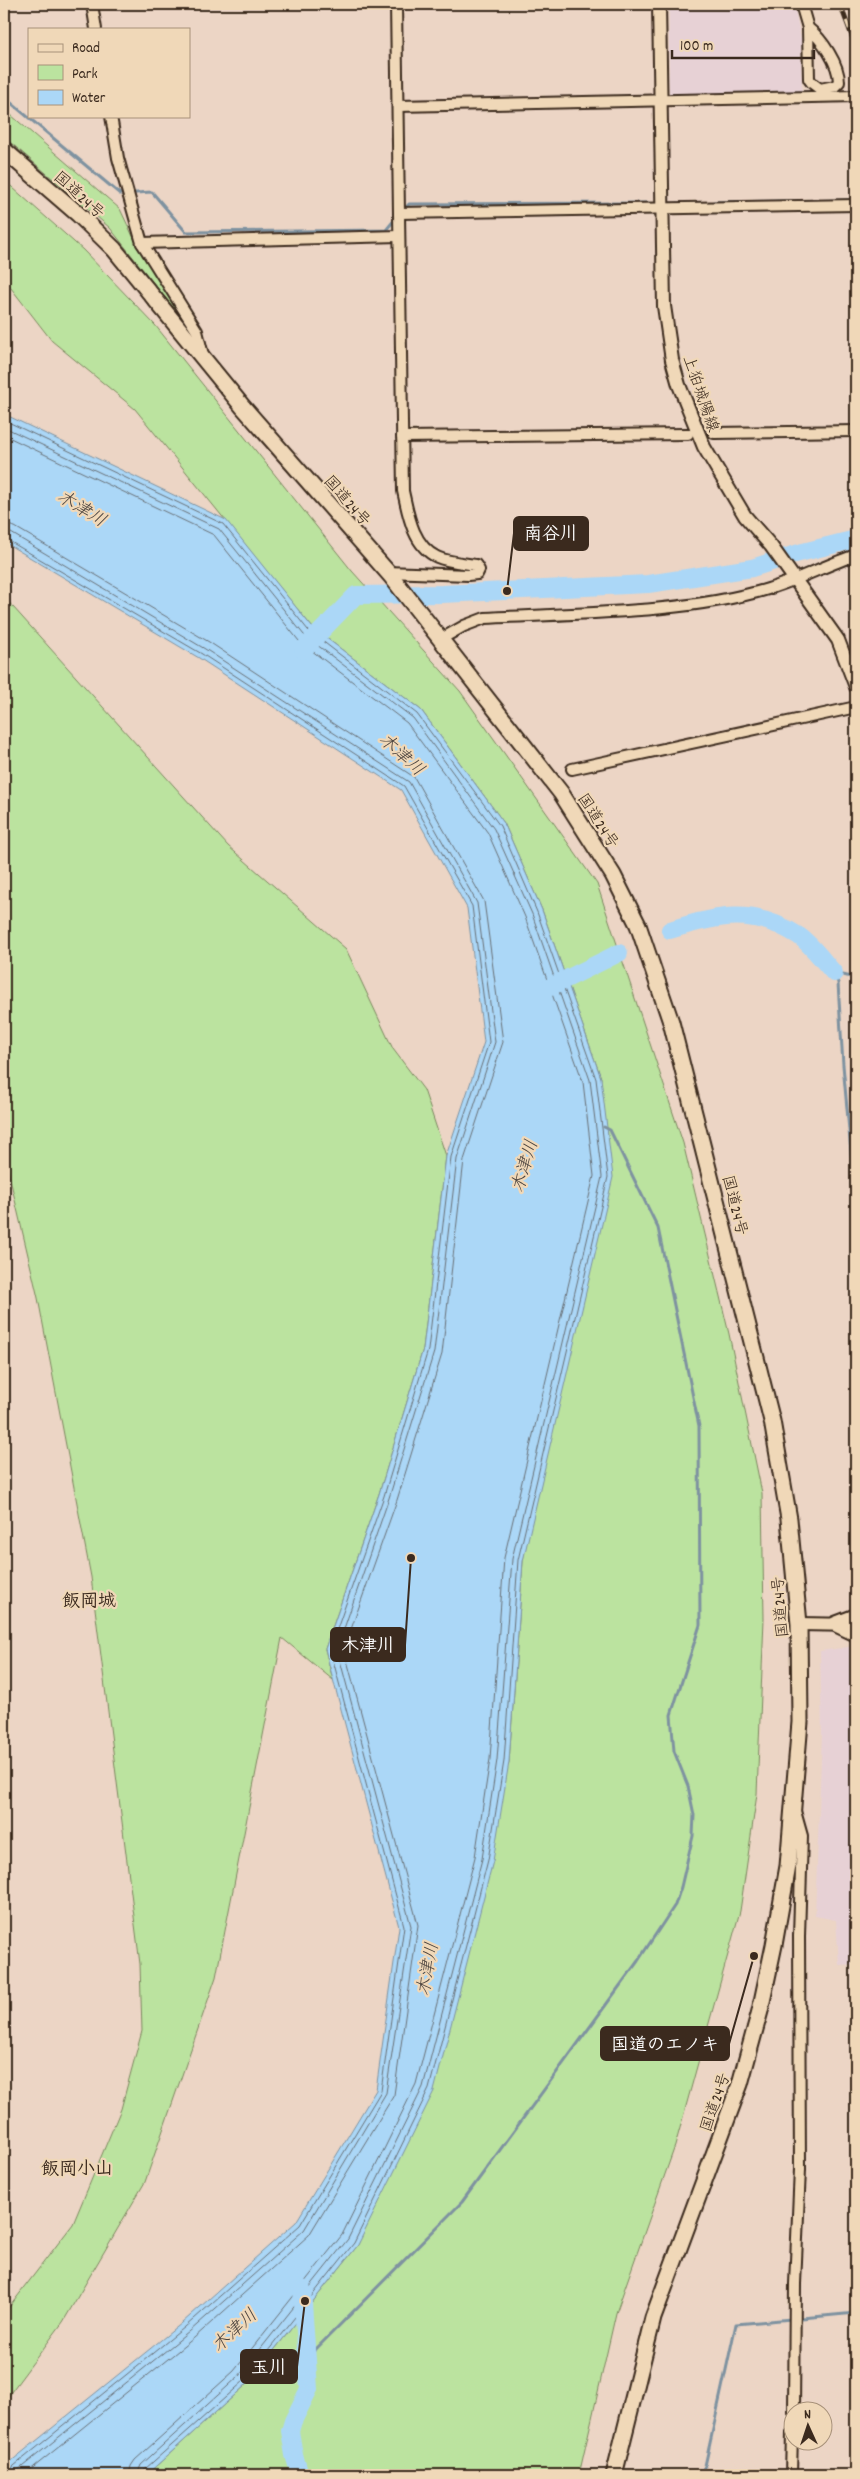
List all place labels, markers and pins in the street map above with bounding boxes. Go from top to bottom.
callout: 南谷川 [514,517,588,550]
callout: 木津川 [331,1628,405,1661]
callout: 国道のエノキ [601,2027,729,2060]
callout: 玉川 [241,2350,297,2383]

